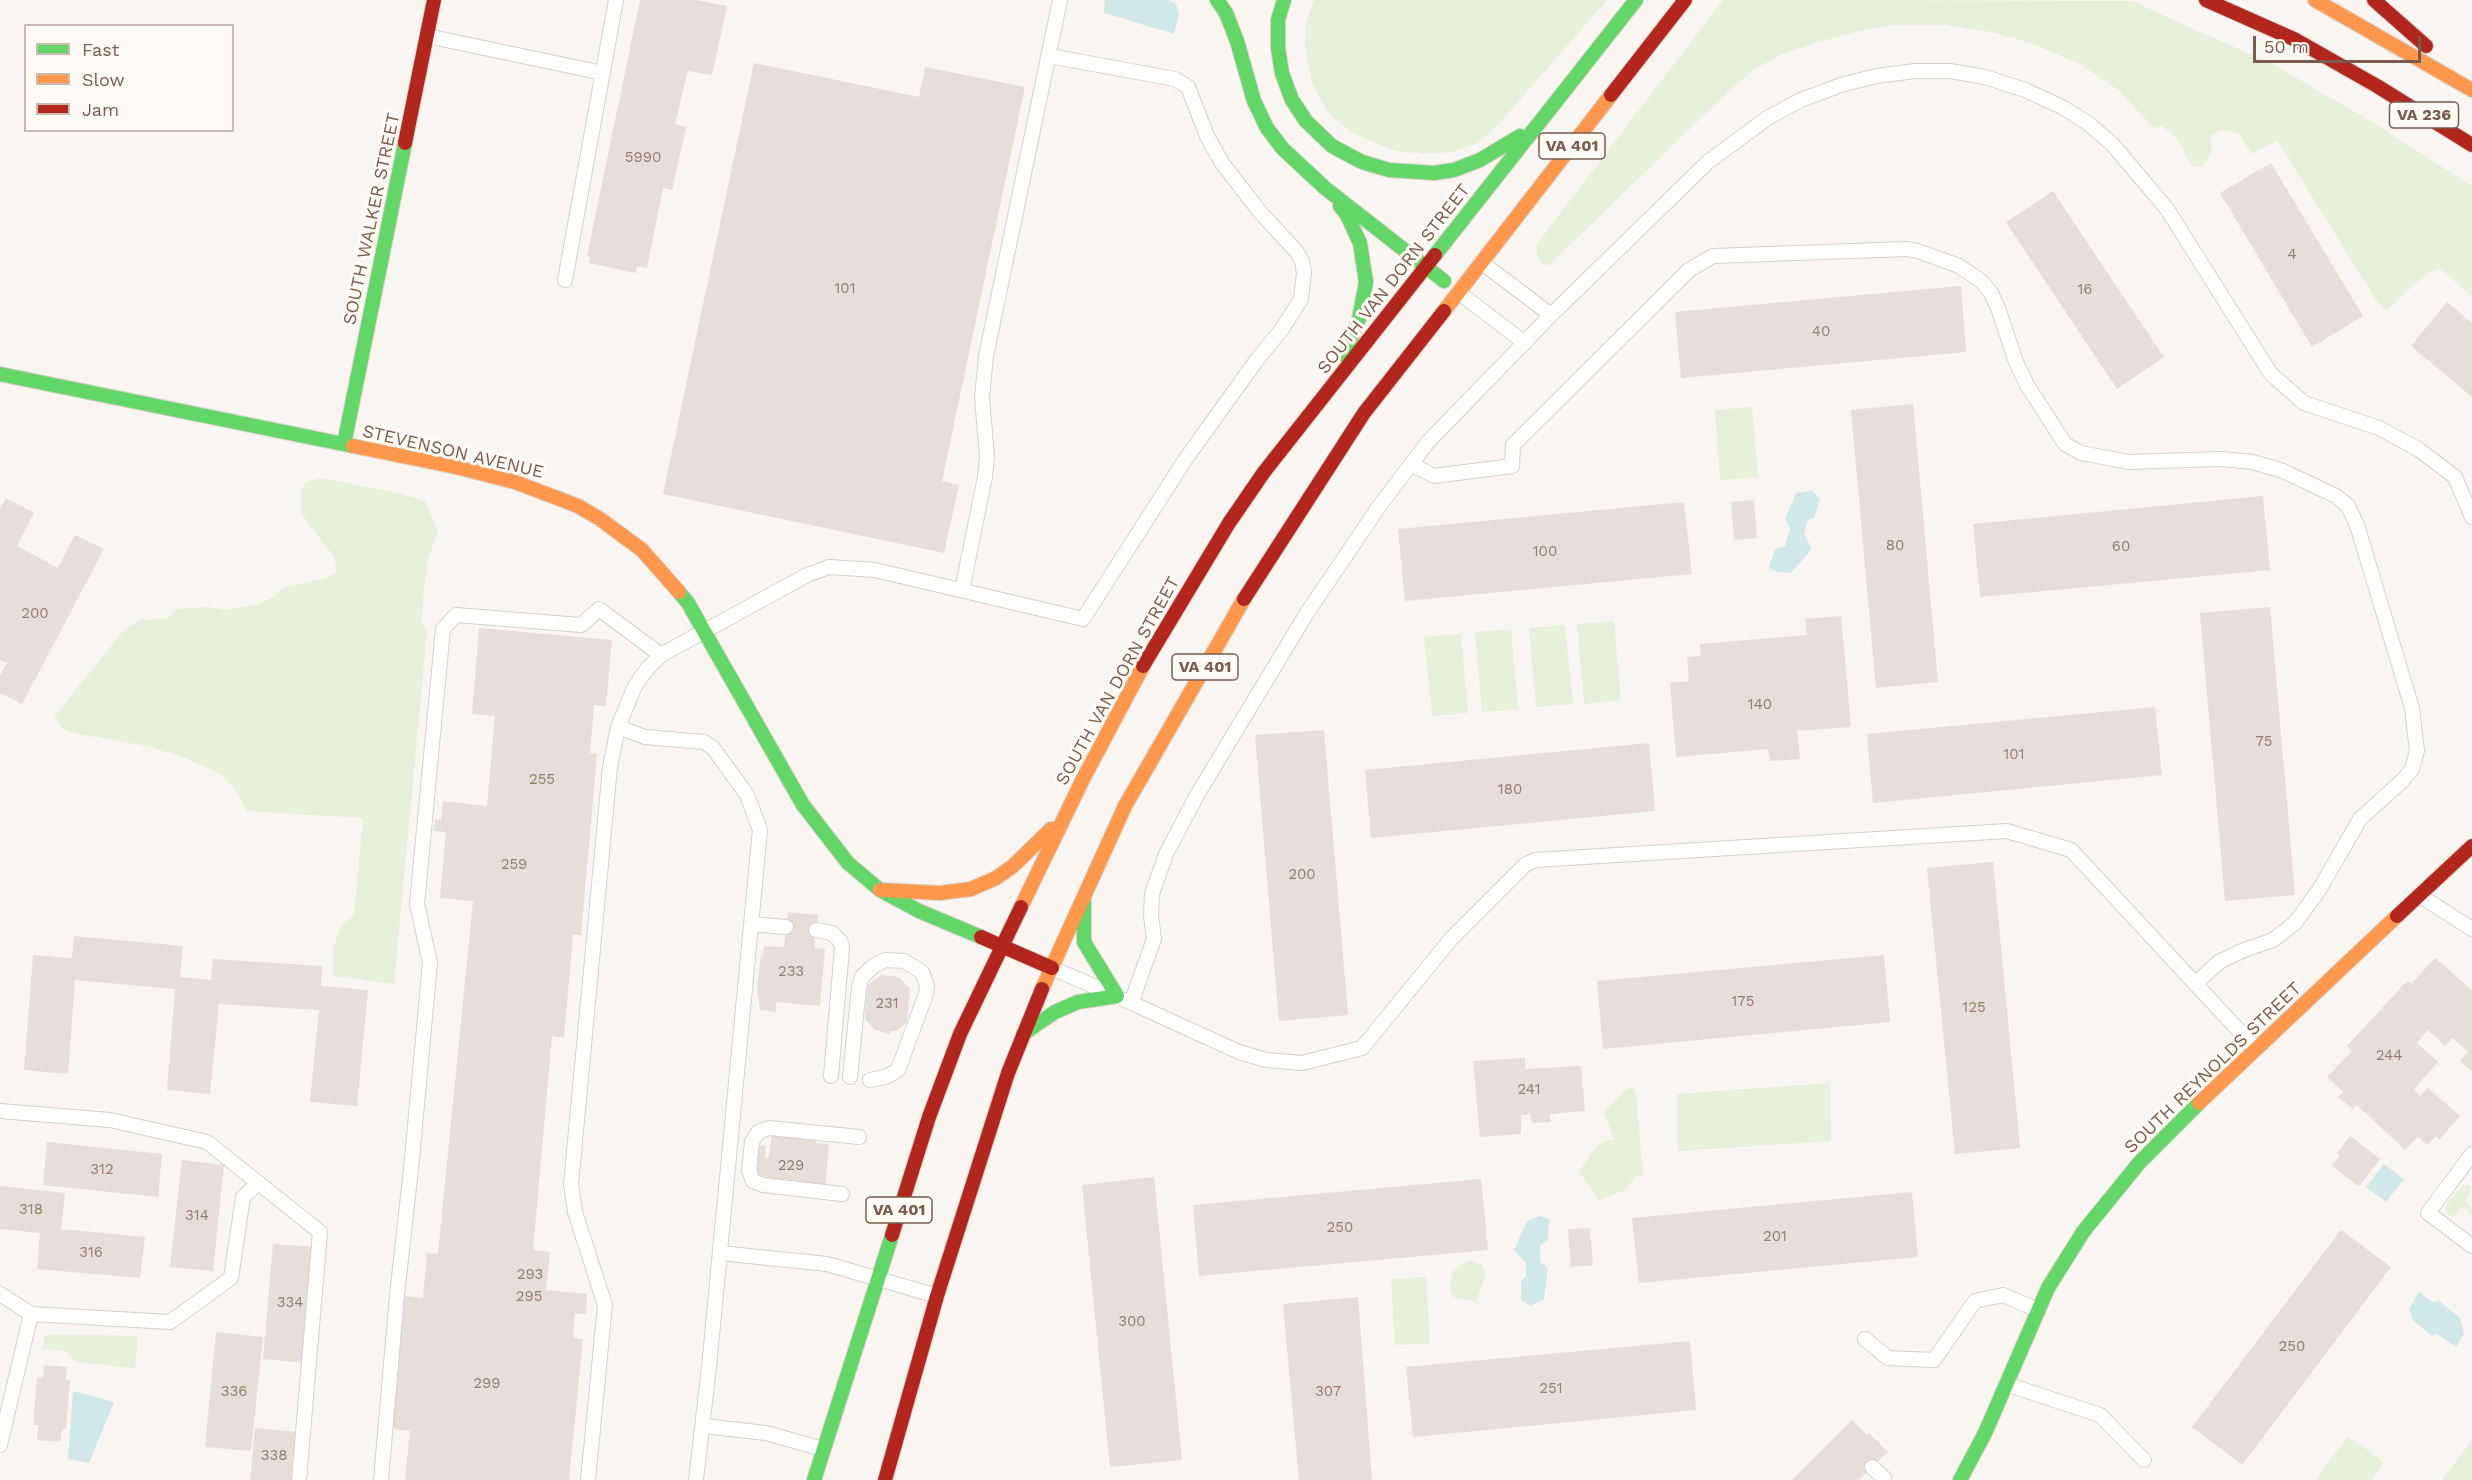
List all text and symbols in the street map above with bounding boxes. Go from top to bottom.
legend [24,24,234,132]
scale bar [2256,24,2424,62]
text: 50 m [2264,36,2309,57]
text: Fast [82,39,119,60]
text: Slow [82,69,125,90]
text: Jam [82,99,119,120]
road number: VA 236 [2390,102,2458,128]
street label: SOUTH WALKER STREET [339,111,405,327]
road number: VA 401 [1539,133,1605,159]
house number: 5990 [625,149,661,167]
street label: SOUTH VAN DORN STREET [1313,180,1475,378]
house number: 4 [2287,246,2297,264]
house number: 101 [834,280,856,298]
house number: 16 [2078,281,2092,299]
house number: 40 [1812,323,1830,341]
street label: STEVENSON AVENUE [360,421,546,483]
house number: 80 [1886,537,1904,555]
house number: 60 [2112,538,2130,556]
house number: 100 [1533,543,1557,561]
street label: SOUTH VAN DORN STREET [1052,573,1184,789]
house number: 200 [21,605,49,623]
road number: VA 401 [1172,654,1238,680]
house number: 140 [1748,696,1772,714]
house number: 75 [2255,733,2273,751]
house number: 101 [2003,746,2025,764]
house number: 255 [529,771,555,789]
house number: 180 [1498,781,1522,799]
house number: 259 [501,856,527,874]
house number: 200 [1288,866,1316,884]
house number: 233 [778,963,804,981]
street label: SOUTH REYNOLDS STREET [2120,978,2306,1158]
house number: 175 [1732,993,1754,1011]
house number: 231 [875,995,899,1013]
house number: 125 [1962,999,1986,1017]
house number: 244 [2376,1047,2402,1065]
house number: 241 [1517,1081,1541,1099]
house number: 229 [778,1157,804,1175]
house number: 312 [90,1161,114,1179]
road number: VA 401 [866,1197,932,1223]
house number: 318 [19,1201,43,1219]
house number: 314 [185,1207,209,1225]
house number: 250 [1327,1219,1353,1237]
house number: 201 [1763,1228,1787,1246]
house number: 316 [79,1244,103,1262]
house number: 293 [517,1266,543,1284]
house number: 295 [516,1288,542,1306]
house number: 334 [277,1294,303,1312]
house number: 300 [1118,1313,1146,1331]
house number: 250 [2279,1338,2305,1356]
house number: 299 [473,1375,501,1393]
house number: 251 [1539,1380,1563,1398]
house number: 336 [221,1383,247,1401]
house number: 307 [1315,1383,1341,1401]
house number: 338 [261,1447,287,1465]

